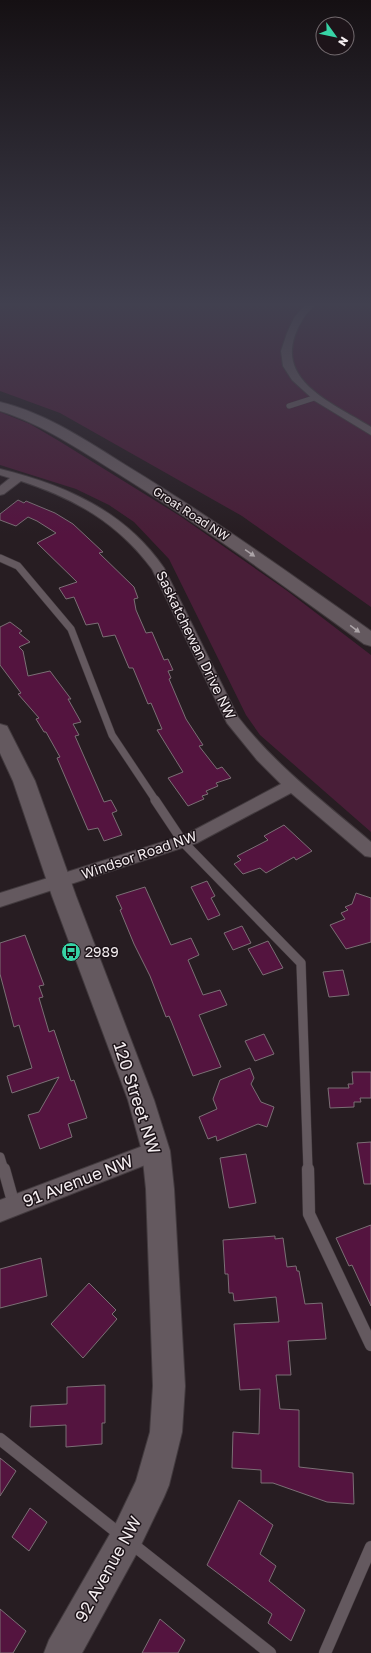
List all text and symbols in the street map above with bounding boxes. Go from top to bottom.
north arrow [315,16,355,56]
text: N [336,35,352,49]
street label: Groat Road NW [150,483,233,544]
one-way arrow [244,549,255,557]
street label: Saskatchewan Drive NW [153,568,240,722]
one-way arrow [350,625,361,633]
street label: Windsor Road NW [79,827,199,882]
bus stop icon: 2989 [60,941,82,963]
place label: 2989 [85,943,119,960]
street label: 120 Street NW [109,1039,165,1157]
street label: 91 Avenue NW [20,1150,136,1211]
street label: 92 Avenue NW [70,1512,145,1625]

